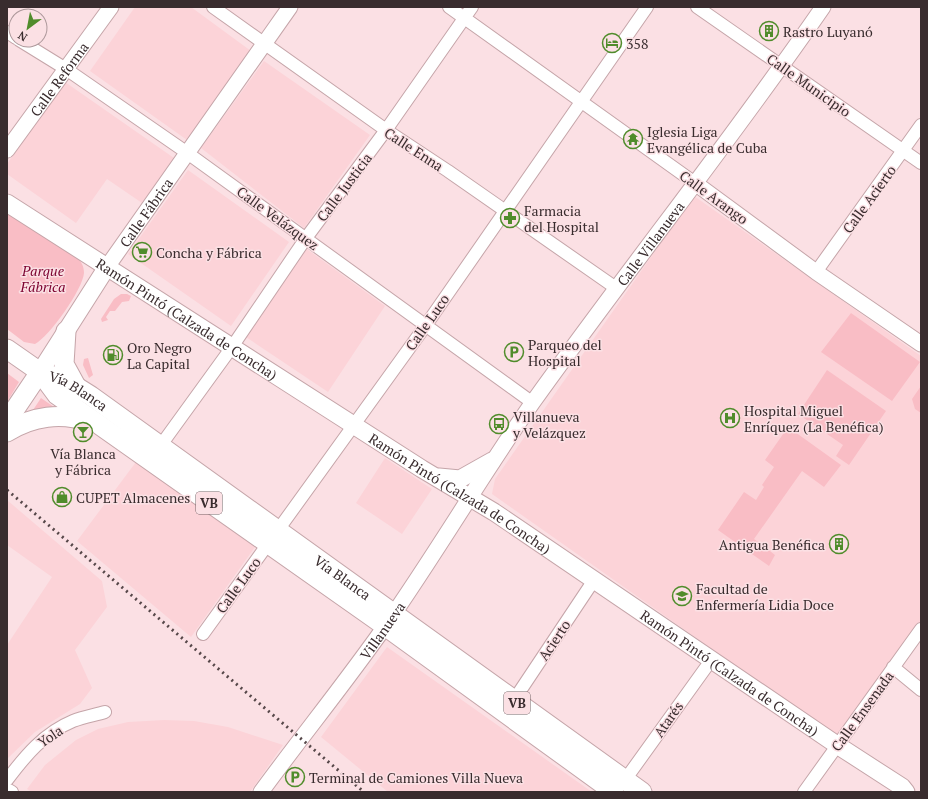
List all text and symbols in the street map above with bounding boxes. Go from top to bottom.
north arrow [8,8,48,48]
building icon: Rastro Luyanó [758,20,780,42]
place label: Rastro Luyanó [783,22,873,41]
text: N [15,28,30,45]
hotel icon: 358 [601,32,623,54]
place label: 358 [626,34,648,53]
street label: Calle Reforma [25,38,92,120]
street label: Calle Municipio [763,49,855,121]
place label: Iglesia Liga Evangélica de Cuba [647,122,767,157]
street label: Calle Enna [381,123,447,175]
temple icon: Iglesia Liga Evangélica de Cuba [622,128,644,150]
street label: Calle Justicia [312,149,376,225]
street label: Calle Acierto [838,161,900,237]
street label: Calle Arango [676,166,752,228]
street label: Calle Fábrica [115,174,177,251]
street label: Calle Velázquez [233,182,323,254]
street label: Calle Villanueva [612,197,688,289]
place label: Farmacia del Hospital [524,201,599,236]
pharmacy icon: Farmacia del Hospital [499,207,521,229]
supermarket icon: Concha y Fábrica [131,241,153,263]
place label: Concha y Fábrica [156,243,262,262]
street label: Ramón Pintó (Calzada de Concha) [93,253,281,384]
park label: Parque Fábrica [19,261,66,296]
street label: Calle Luco [401,290,453,354]
place label: Parqueo del Hospital [528,335,602,370]
place label: Oro Negro La Capital [127,338,192,373]
parking icon: Parqueo del Hospital [503,341,525,363]
fuel station icon: Oro Negro La Capital [102,344,124,366]
street label: Vía Blanca [47,366,112,415]
place label: Hospital Miguel Enríquez (La Benéfica) [744,401,884,436]
place label: Villanueva y Velázquez [512,407,586,442]
hospital icon: Hospital Miguel Enríquez (La Benéfica) [719,407,741,429]
bus stop icon: Villanueva y Velázquez [488,413,510,435]
bar icon: Vía Blanca y Fábrica [72,421,94,443]
street label: Ramón Pintó (Calzada de Concha) [366,428,555,558]
place label: Vía Blanca y Fábrica [50,444,116,479]
shop icon: CUPET Almacenes [51,486,73,508]
place label: CUPET Almacenes [76,488,190,507]
road number: VB [196,492,222,514]
building icon: Antigua Benéfica [828,533,850,555]
place label: Antigua Benéfica [719,535,825,554]
street label: Vía Blanca [311,550,375,604]
street label: Calle Luco [211,553,265,617]
place label: Facultad de Enfermería Lidia Doce [696,579,834,614]
school or university icon: Facultad de Enfermería Lidia Doce [671,585,693,607]
street label: Villanueva [355,598,409,663]
street label: Ramón Pintó (Calzada de Concha) [637,605,823,740]
street label: Acierto [533,616,575,664]
street label: Calle Ensenada [826,667,898,755]
road number: VB [504,692,530,714]
street label: Atarés [649,697,687,741]
street label: Yola [34,721,66,751]
parking icon: Terminal de Camiones Villa Nueva [284,766,306,788]
place label: Terminal de Camiones Villa Nueva [309,768,523,787]

